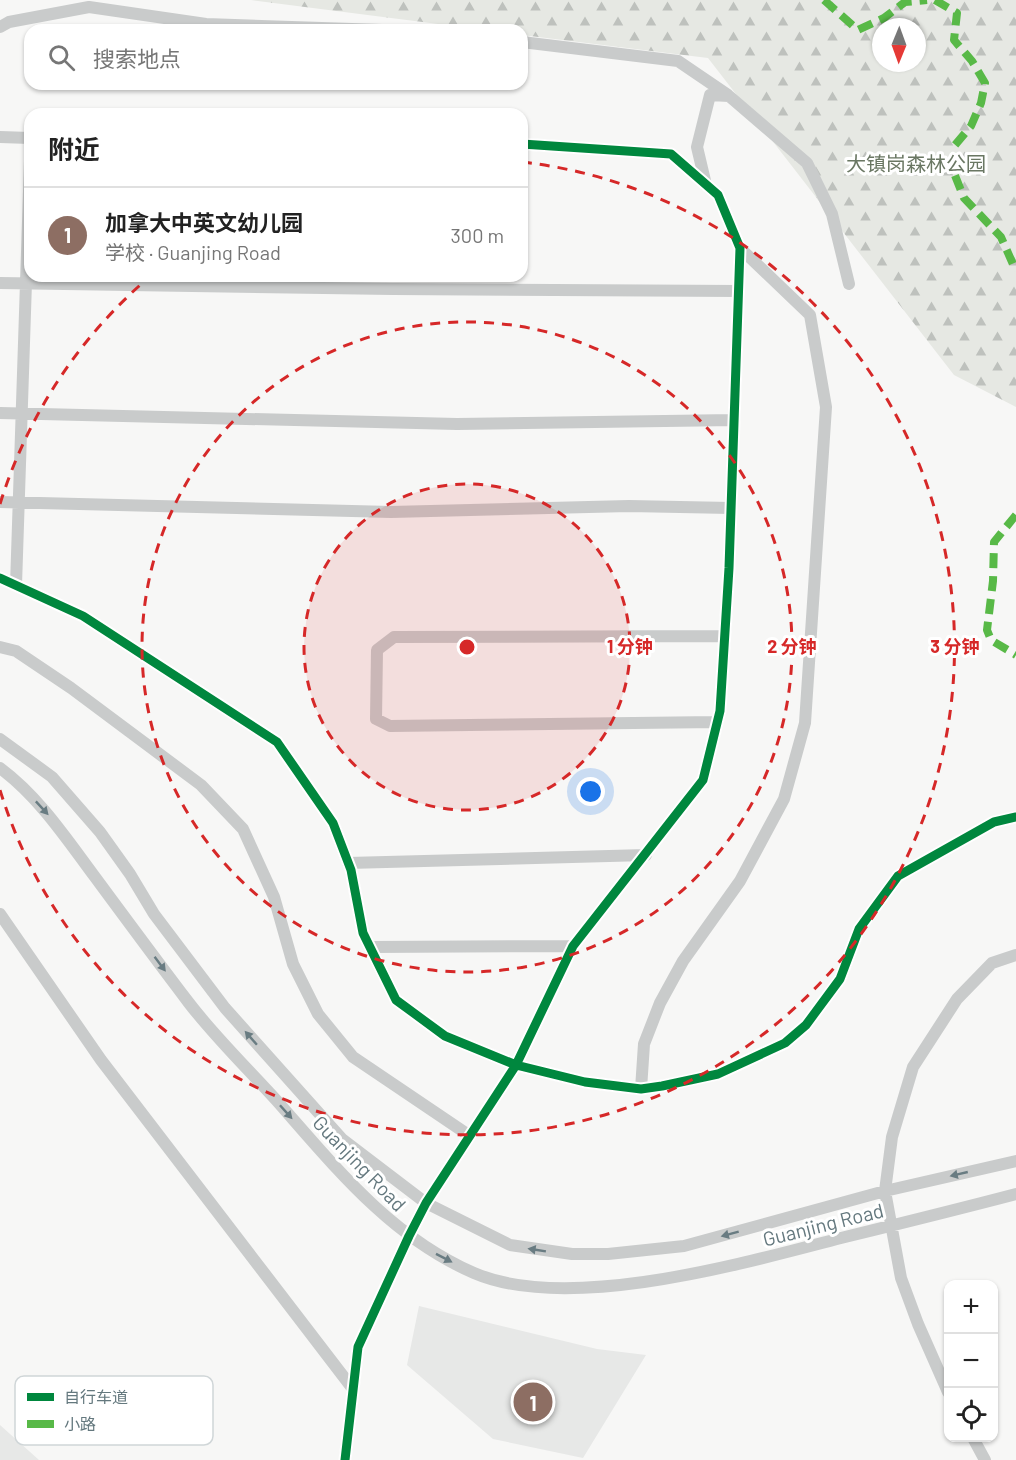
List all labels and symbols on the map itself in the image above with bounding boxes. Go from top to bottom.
north arrow [872,18,926,72]
park label: 大镇岗森林公园 [846,151,986,175]
text: 1 分钟 [607,635,653,657]
text: 2 分钟 [767,635,817,657]
text: 3 分钟 [930,635,980,657]
centre of rings [457,637,477,657]
your location [576,777,605,806]
one-way arrow [35,801,49,816]
one-way arrow [153,956,165,971]
one-way arrow [244,1030,257,1046]
one-way arrow [279,1104,292,1119]
street label: Guanjing Road [308,1110,412,1216]
one-way arrow [950,1169,968,1179]
street label: Guanjing Road [760,1197,886,1251]
one-way arrow [721,1230,739,1240]
one-way arrow [527,1245,546,1254]
one-way arrow [435,1253,452,1262]
legend [15,1376,213,1445]
pin: 1 [514,1380,552,1424]
text: 自行车道 [64,1387,128,1406]
text: 小路 [64,1414,96,1433]

